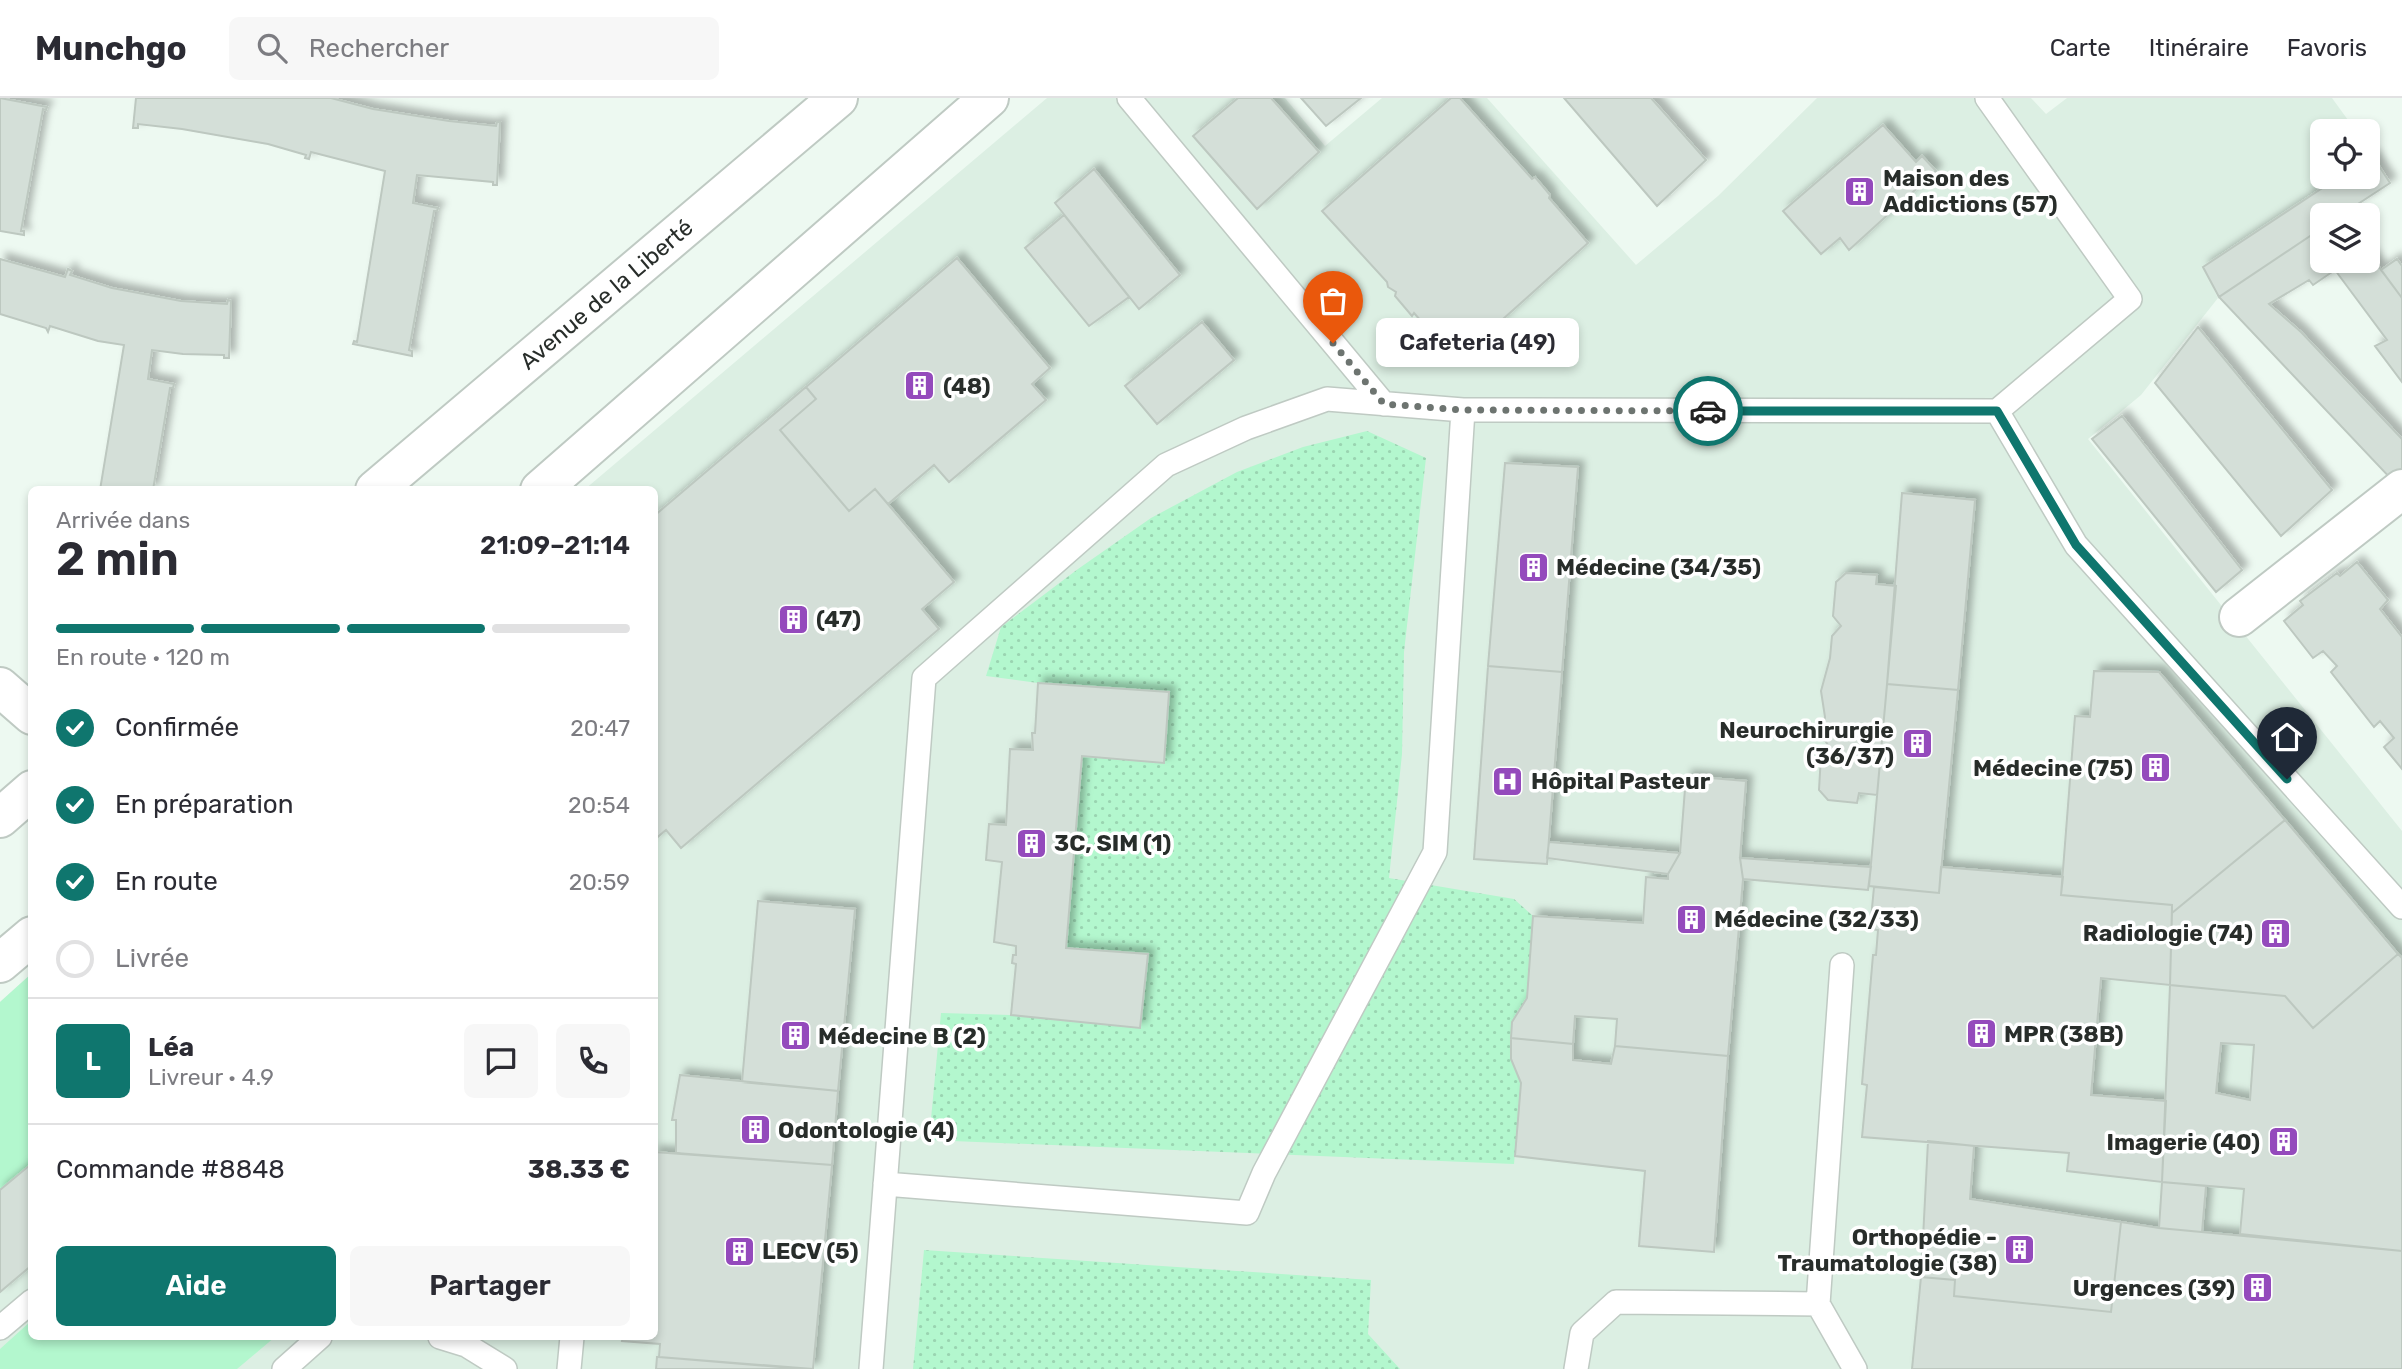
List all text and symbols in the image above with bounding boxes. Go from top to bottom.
search box [229,17,719,80]
text: Munchgo [35,29,187,68]
icon: search [253,29,291,67]
text: Rechercher [309,33,449,64]
text: Carte [2050,34,2111,62]
text: Itinéraire [2149,34,2249,62]
text: Favoris [2287,34,2367,62]
map controls [2310,119,2380,273]
button: locate [2310,119,2380,189]
place label: Maison des Addictions (57) [1883,164,2058,218]
building icon: Maison des Addictions (57) [1843,174,1877,208]
button: layers [2310,203,2380,273]
street label: Avenue de la Liberté [514,213,699,375]
pin [1303,271,1363,343]
icon: bag [1314,282,1352,320]
callout: Cafeteria (49) [1375,318,1578,368]
text: Cafeteria (49) [1399,328,1556,356]
building icon: (48) [903,369,937,403]
place label: (48) [943,372,991,400]
courier [1673,376,1743,446]
icon: car [1689,392,1727,430]
text: Arrivée dans [56,506,190,534]
text: 21:09–21:14 [480,530,630,561]
text: 2 min [56,532,179,587]
building icon: Médecine (34/35) [1516,550,1550,584]
place label: Médecine (34/35) [1556,553,1761,581]
building icon: (47) [776,602,810,636]
place label: (47) [816,605,861,633]
text: En route · 120 m [56,643,230,671]
pin [2257,707,2317,779]
icon: check [56,709,94,747]
text: Confirmée [115,712,239,743]
text: 20:47 [570,714,630,742]
place label: Neurochirurgie (36/37) [1719,716,1894,770]
icon: home [2268,718,2306,756]
building icon: Neurochirurgie (36/37) [1900,726,1934,760]
building icon: Médecine (75) [2139,751,2173,785]
place label: Médecine (75) [1973,754,2133,782]
hospital icon: Hôpital Pasteur [1491,764,1525,798]
place label: Hôpital Pasteur [1531,767,1711,795]
icon: check [56,786,94,824]
text: En préparation [115,789,293,820]
text: 20:54 [568,791,630,819]
building icon: 3C, SIM (1) [1014,826,1048,860]
place label: 3C, SIM (1) [1054,829,1171,857]
icon: check [56,863,94,901]
text: En route [115,866,218,897]
text: 20:59 [569,868,630,896]
building icon: Médecine (32/33) [1674,902,1708,936]
place label: Médecine (32/33) [1714,905,1919,933]
building icon: Radiologie (74) [2259,916,2293,950]
place label: Radiologie (74) [2083,919,2253,947]
text: Livrée [115,943,189,974]
building icon: MPR (38B) [1964,1017,1998,1051]
building icon: Médecine B (2) [778,1019,812,1053]
place label: MPR (38B) [2004,1020,2123,1048]
place label: Médecine B (2) [818,1022,986,1050]
button: chat [464,1024,538,1098]
button: phone [556,1024,630,1098]
text: Léa [148,1032,194,1063]
text: L [85,1046,101,1077]
text: Livreur · 4.9 [148,1063,274,1091]
building icon: Odontologie (4) [738,1113,772,1147]
place label: Odontologie (4) [778,1116,955,1144]
building icon: Imagerie (40) [2266,1125,2300,1159]
place label: Imagerie (40) [2107,1128,2260,1156]
text: Commande #8848 [56,1154,285,1185]
text: 38.33 € [528,1154,630,1185]
place label: Orthopédie - Traumatologie (38) [1778,1223,1997,1277]
building icon: Orthopédie - Traumatologie (38) [2003,1233,2037,1267]
building icon: LECV (5) [722,1234,756,1268]
place label: LECV (5) [762,1237,858,1265]
button: Aide [56,1246,336,1326]
button: Partager [350,1246,630,1326]
building icon: Urgences (39) [2241,1271,2275,1305]
place label: Urgences (39) [2073,1274,2235,1302]

